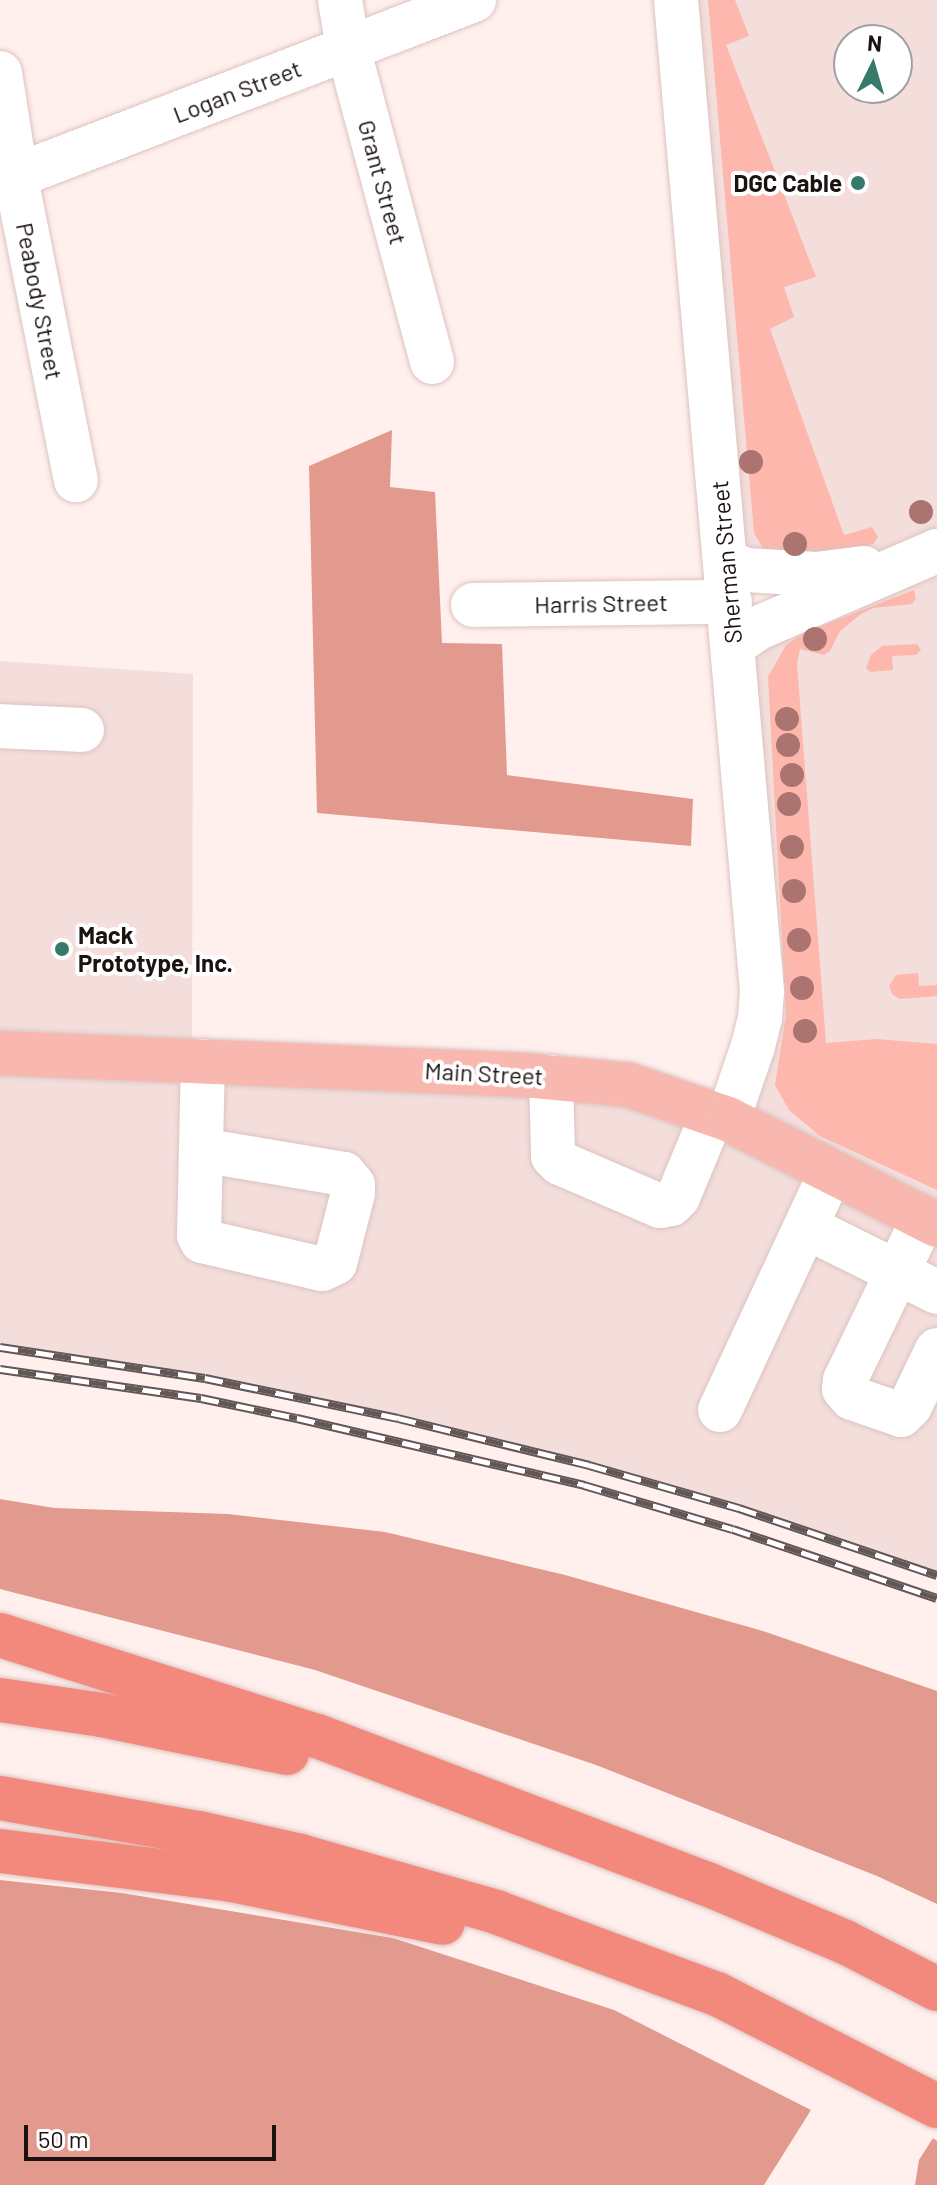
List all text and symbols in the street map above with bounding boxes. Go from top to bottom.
north arrow [833,24,913,104]
text: N [866,28,883,56]
street label: Logan Street [169,53,305,129]
street label: Grant Street [353,117,413,247]
place label: DGC Cable [733,169,842,197]
marker: DGC Cable [849,174,867,192]
street label: Peabody Street [11,220,69,382]
street label: Sherman Street [705,479,747,645]
street label: Harris Street [534,587,668,619]
place label: Mack Prototype, Inc. [78,921,233,977]
marker: Mack Prototype, Inc. [53,940,71,958]
street label: Main Street [424,1056,544,1090]
scale bar [28,2109,280,2159]
text: 50 m [38,2124,89,2153]

